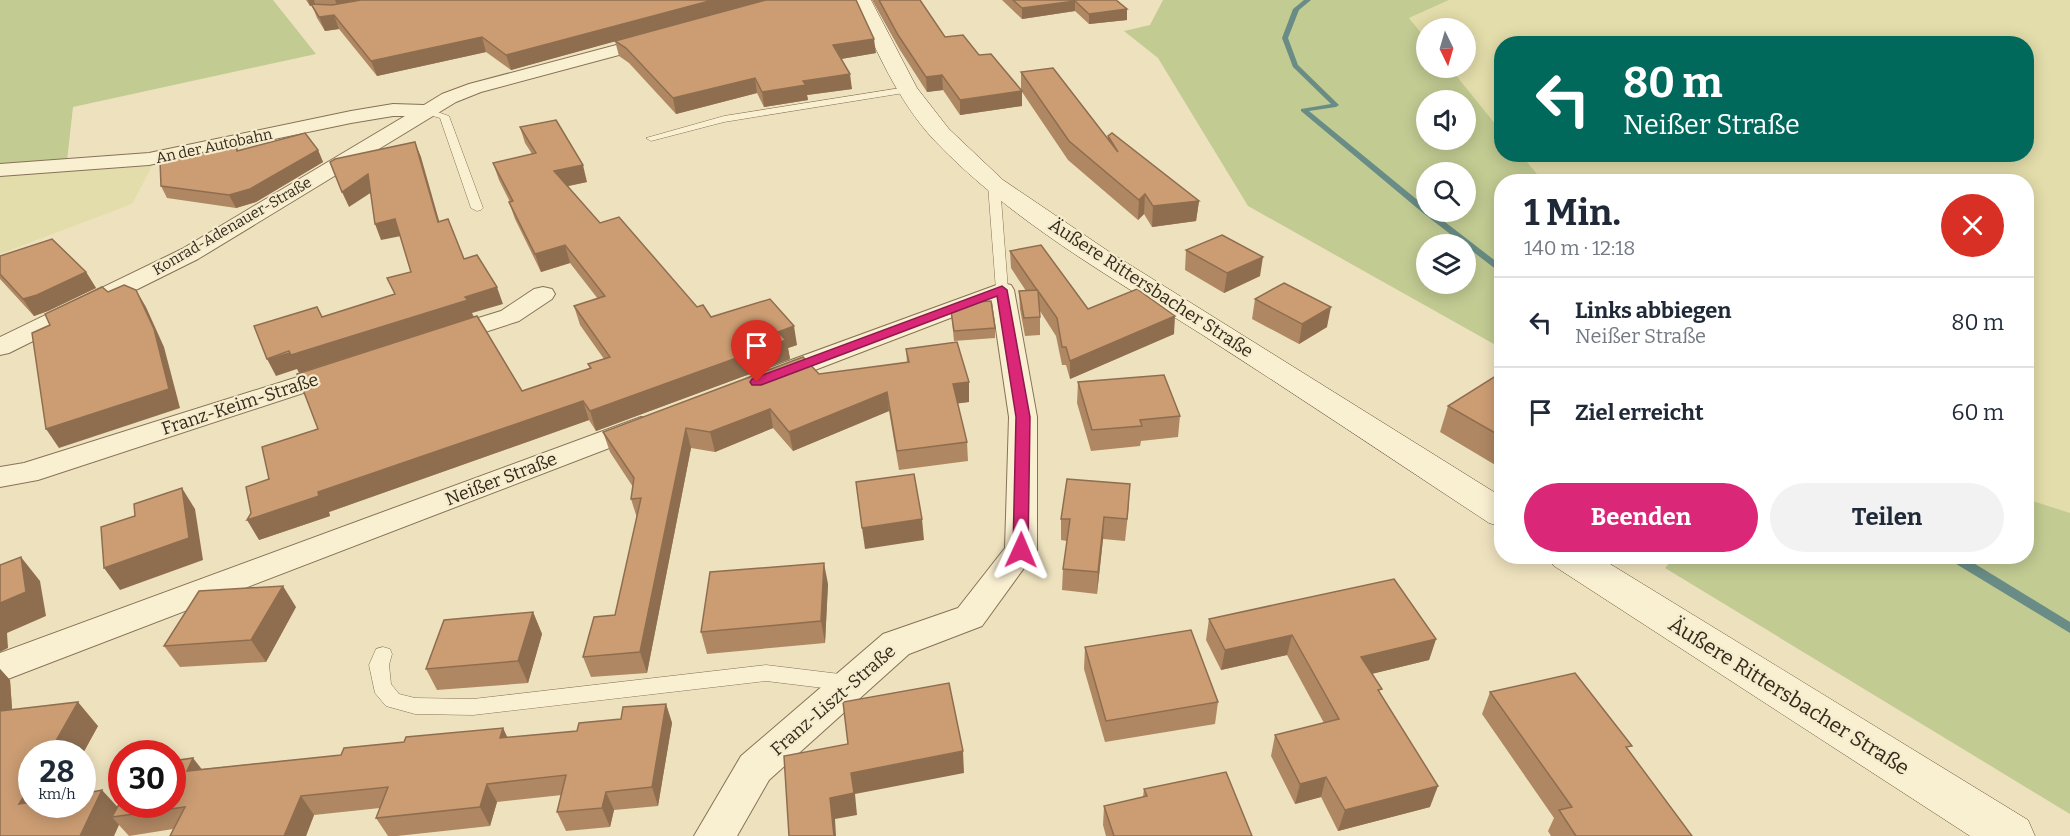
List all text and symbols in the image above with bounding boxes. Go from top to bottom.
north arrow [1416,18,1476,78]
map controls [1416,18,1476,294]
text: 80 m [1623,58,1723,108]
icon: left [1524,60,1602,138]
button: sound [1416,90,1476,150]
text: Neißer Straße [1623,109,1800,141]
street label: An der Autobahn [154,125,274,167]
button: search [1416,162,1476,222]
street label: Konrad-Adenauer-Straße [149,173,315,279]
text: 1 Min. [1524,191,1621,235]
button: close [1941,194,2004,257]
street label: Äußere Rittersbacher Straße [1045,214,1257,362]
button: layers [1416,234,1476,294]
text: 140 m · 12:18 [1524,236,1635,260]
text: Links abbiegen [1575,297,1732,324]
icon: left [1524,306,1557,339]
text: 80 m [1951,309,2004,336]
pin [731,320,782,382]
text: Neißer Straße [1575,324,1706,348]
icon: arrive [740,329,773,362]
street label: Franz-Keim-Straße [159,368,321,440]
icon: arrive [1524,396,1557,429]
text: Ziel erreicht [1575,399,1704,426]
text: 60 m [1952,399,2004,426]
street label: Neißer Straße [442,448,560,510]
button: Beenden [1524,483,1758,552]
button: Teilen [1770,483,2004,552]
position arrow [989,518,1053,582]
street label: Äußere Rittersbacher Straße [1664,611,1914,781]
street label: Franz-Liszt-Straße [766,640,900,760]
speed limit sign: 30 [108,740,186,818]
text: 28 [40,754,74,790]
text: km/h [38,785,76,803]

